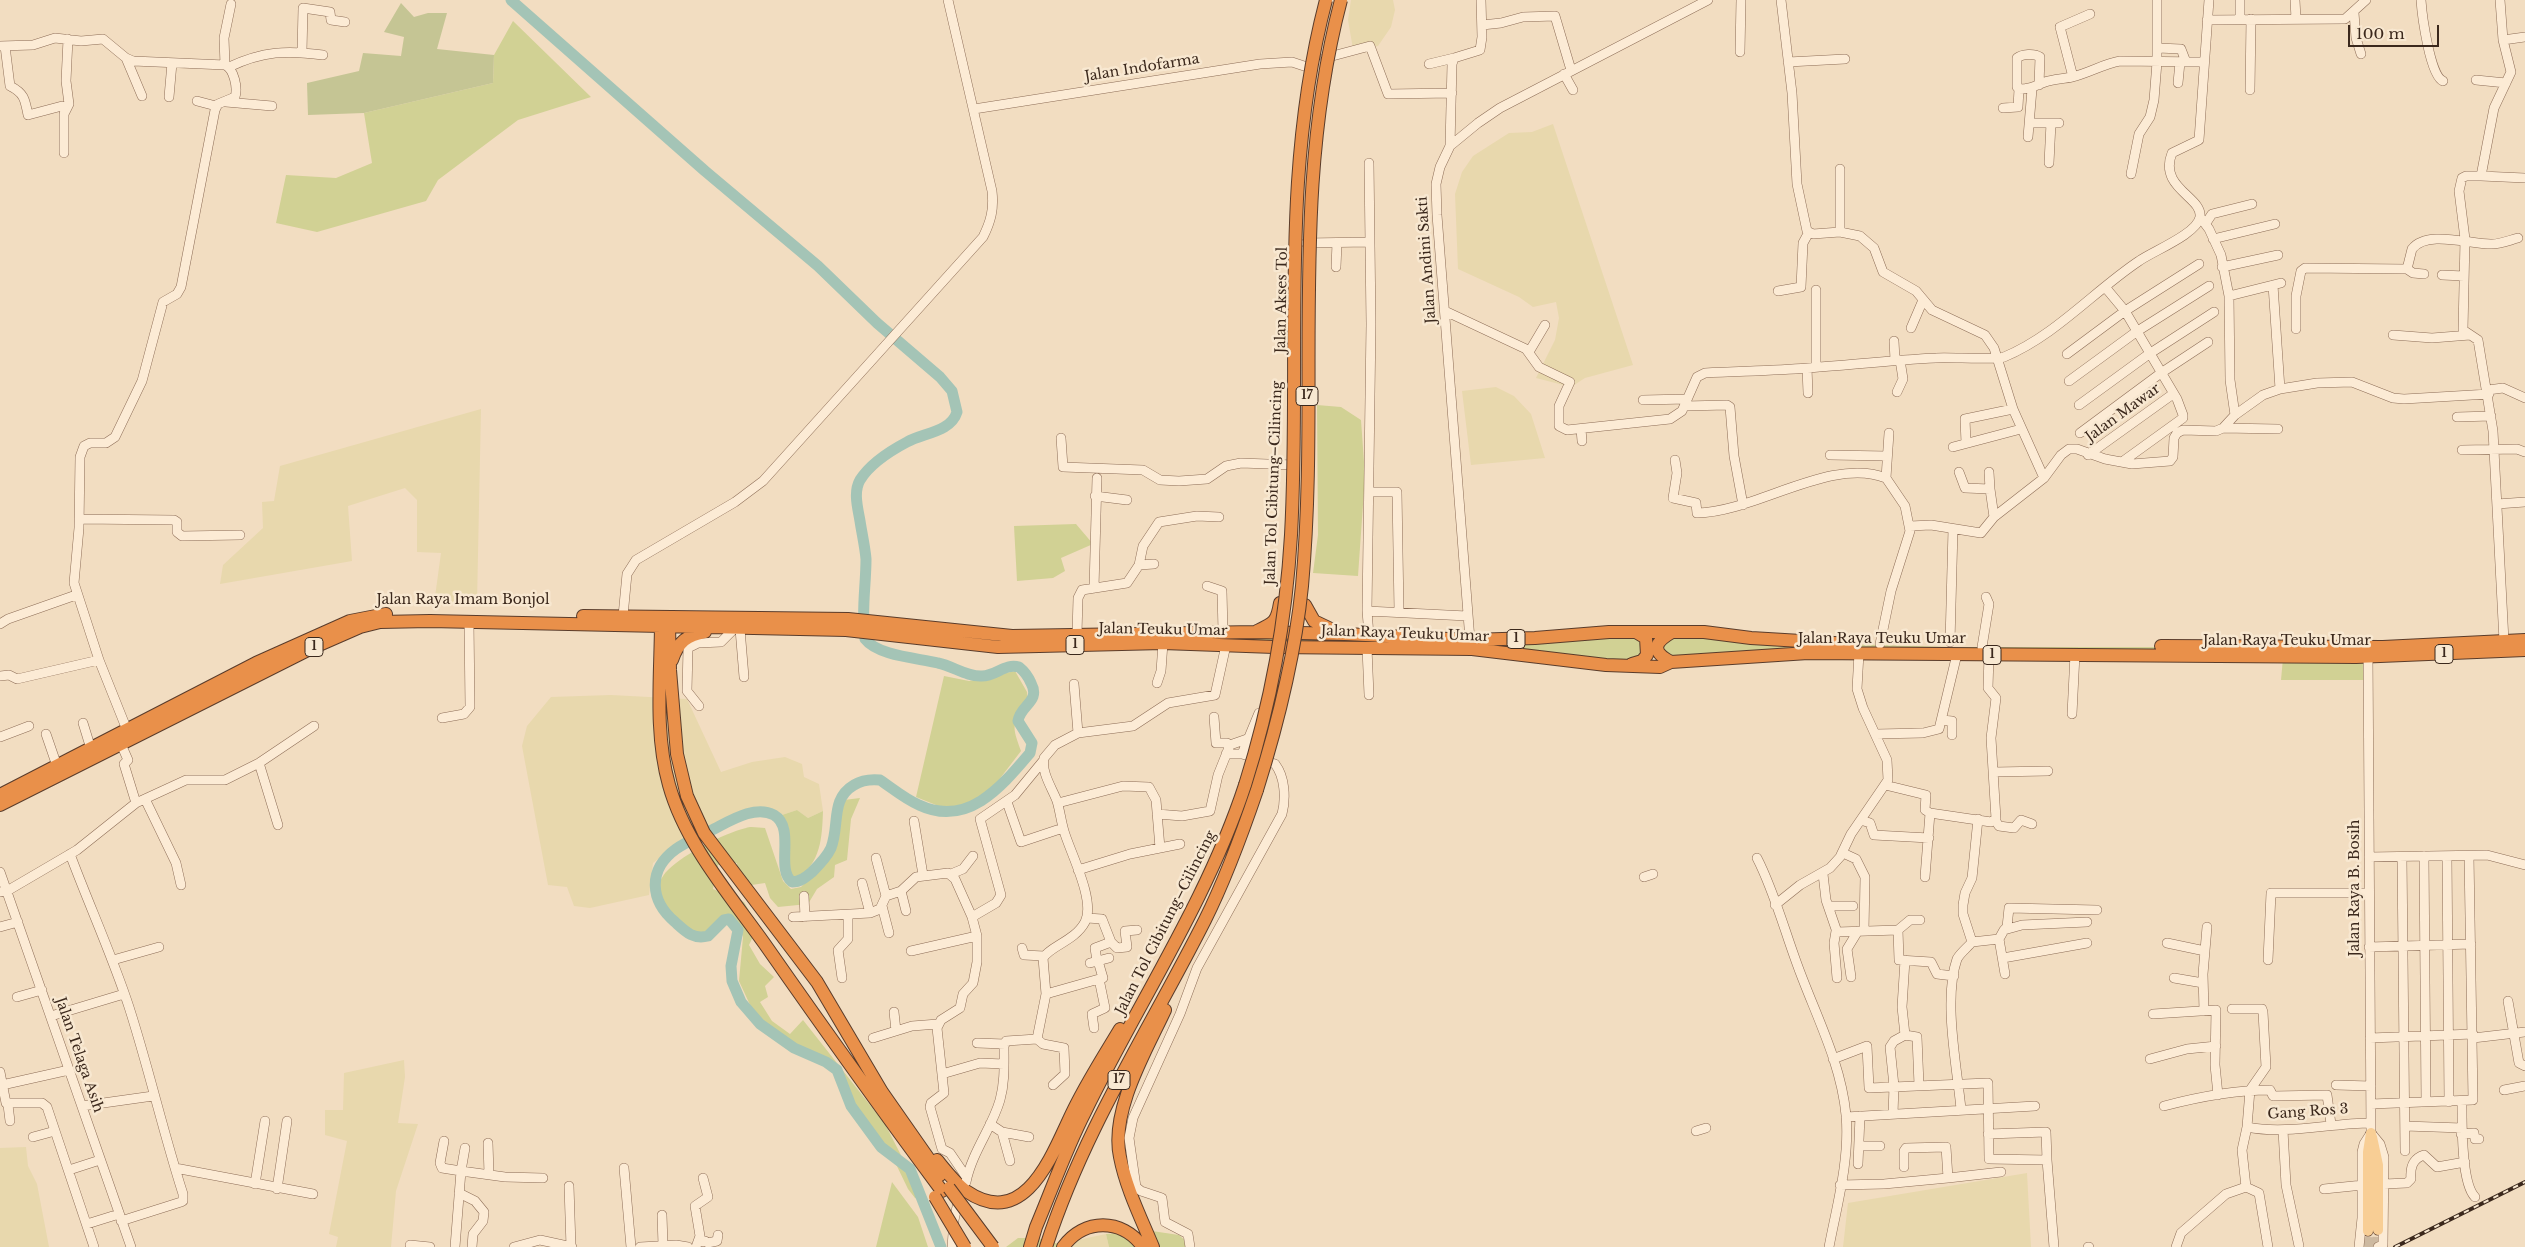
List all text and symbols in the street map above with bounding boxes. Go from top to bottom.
scale bar [2350,15,2441,47]
text: 100 m [2356,24,2405,43]
street label: Jalan Indofarma [1083,51,1201,85]
street label: Jalan Andini Sakti [1414,196,1440,324]
street label: Jalan Akses Tol [1273,247,1291,353]
street label: Jalan Mawar [2083,380,2163,446]
street label: Jalan Tol Cibitung–Cilincing [1262,381,1286,585]
road number: 17 [1296,386,1318,406]
street label: Jalan Raya Imam Bonjol [377,592,549,608]
street label: Jalan Teuku Umar [1098,620,1228,640]
street label: Jalan Raya Teuku Umar [1321,623,1489,645]
road number: 1 [1507,630,1525,648]
street label: Jalan Raya Teuku Umar [1798,631,1966,647]
street label: Jalan Raya Teuku Umar [2203,633,2371,649]
road number: 1 [1066,636,1084,654]
road number: 1 [305,638,323,656]
road number: 1 [2435,644,2453,664]
road number: 1 [1983,646,2001,664]
street label: Jalan Raya B. Bosih [2347,820,2363,956]
street label: Jalan Tol Cibitung–Cilincing [1112,828,1220,1018]
street label: Jalan Telaga Asih [51,995,107,1115]
road number: 17 [1108,1070,1130,1090]
street label: Gang Ros 3 [2267,1101,2349,1123]

